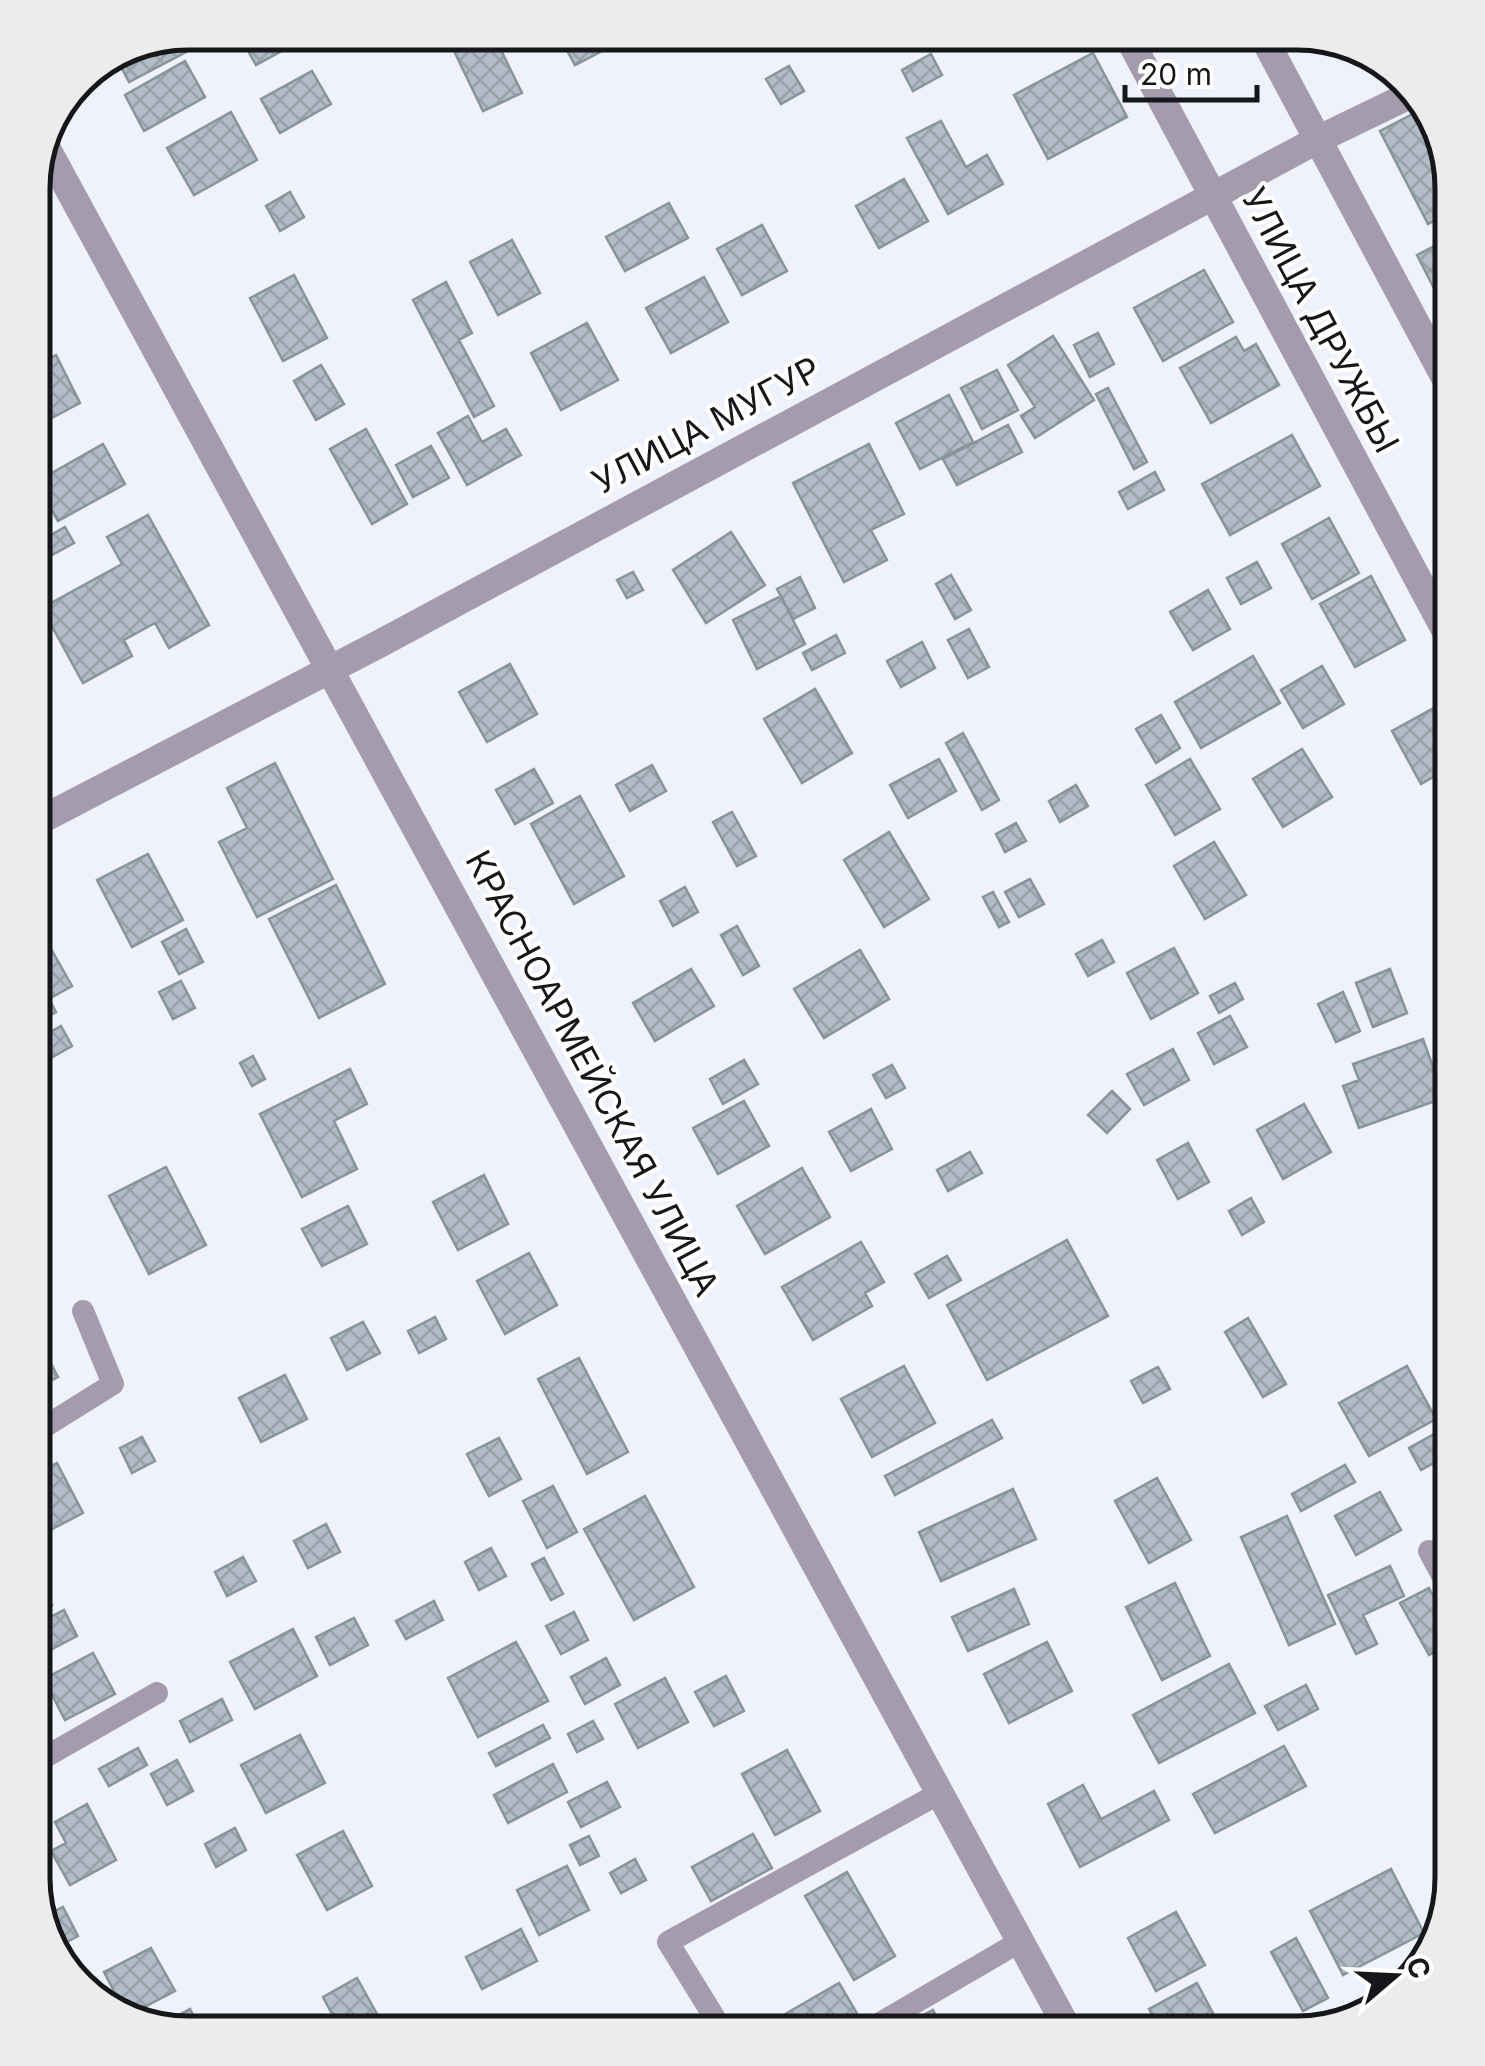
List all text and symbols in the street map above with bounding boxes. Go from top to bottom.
scale bar [1125,40,1258,102]
text: 20 m [1140,56,1212,92]
street label: УЛИЦА ДРУЖБЫ [1233,180,1409,460]
street label: УЛИЦА МУГУР [585,347,827,503]
street label: КРАСНОАРМЕЙСКАЯ УЛИЦА [457,843,729,1303]
north arrow [1345,1926,1445,2026]
text: С [1399,1953,1438,1983]

